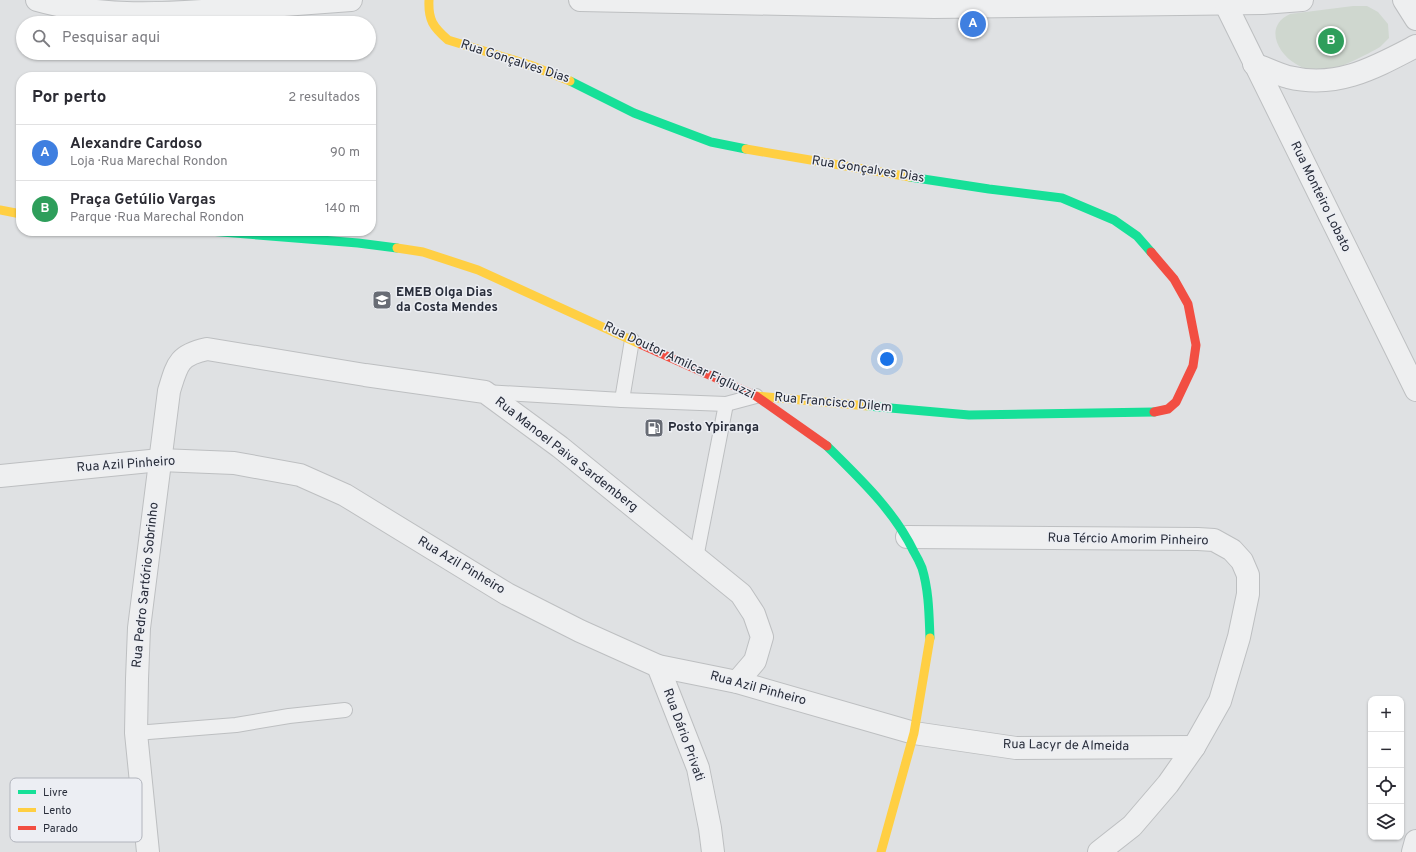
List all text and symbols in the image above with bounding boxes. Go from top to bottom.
pin: A [960,9,986,39]
search box [16,16,376,60]
pin: B [1318,26,1344,56]
icon: search [30,27,52,49]
text: Pesquisar aqui [62,29,160,48]
street label: Rua Gonçalves Dias [458,37,572,87]
text: Por perto [32,87,106,109]
text: 2 resultados [288,90,360,106]
text: Alexandre Cardoso [70,135,202,154]
street label: Rua Monteiro Lobato [1286,139,1354,255]
text: A [40,145,50,161]
text: 90 m [330,145,360,161]
street label: Rua Gonçalves Dias [811,153,925,187]
text: Loja · Rua Marechal Rondon [70,154,228,170]
text: Praça Getúlio Vargas [70,191,216,210]
text: B [41,201,49,217]
text: 140 m [325,201,360,217]
text: Parque · Rua Marechal Rondon [70,210,244,226]
place label: EMEB Olga Dias da Costa Mendes [396,285,498,316]
school or university icon: EMEB Olga Dias da Costa Mendes [371,289,393,311]
street label: Rua Doutor Amilcar Figliuzzi [601,319,757,403]
your location [877,349,897,369]
street label: Rua Francisco Dilem [774,390,892,416]
street label: Rua Manoel Paiva Sardemberg [491,394,641,516]
fuel station icon: Posto Ypiranga [643,417,665,439]
place label: Posto Ypiranga [668,420,759,436]
street label: Rua Azil Pinheiro [76,454,176,476]
street label: Rua Pedro Sartório Sobrinho [129,501,163,669]
street label: Rua Tércio Amorim Pinheiro [1047,531,1209,549]
street label: Rua Azil Pinheiro [414,534,508,598]
street label: Rua Azil Pinheiro [708,668,808,710]
street label: Rua Dário Privati [659,686,707,784]
map controls [1368,696,1404,840]
button: + [1368,696,1404,732]
button: − [1368,732,1404,768]
street label: Rua Lacyr de Almeida [1003,737,1129,755]
button: locate [1368,768,1404,804]
legend [10,778,142,842]
text: Livre [43,786,68,800]
text: Lento [43,804,71,818]
button: layers [1368,804,1404,840]
text: Parado [43,822,78,836]

